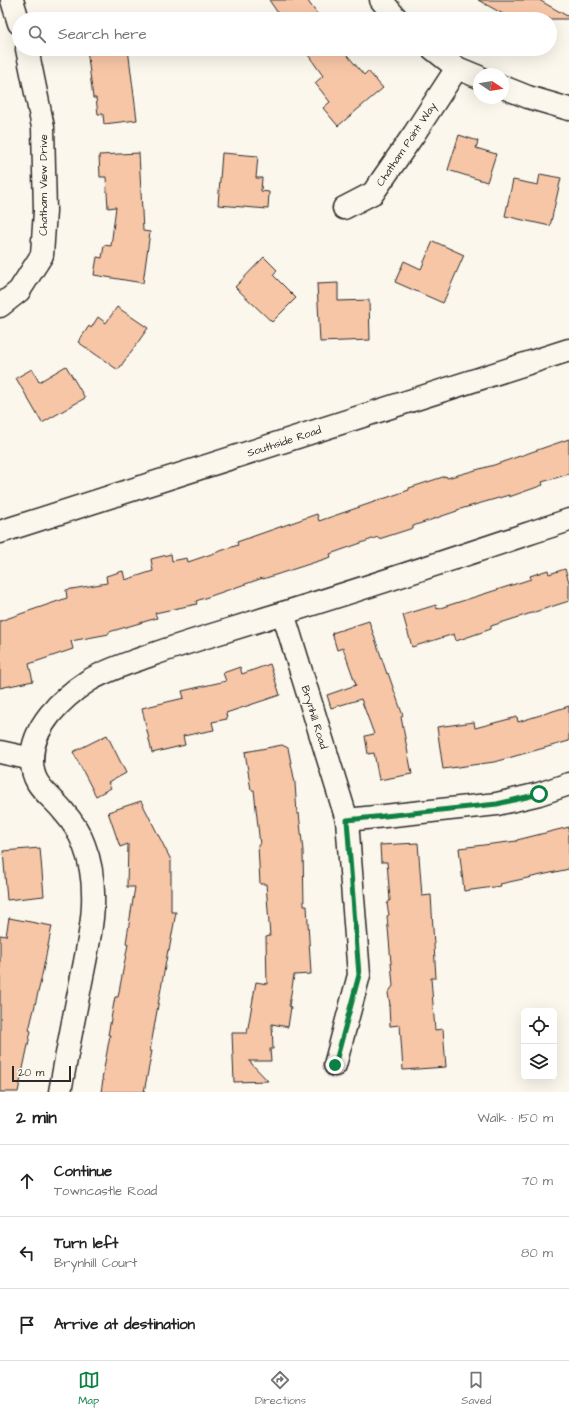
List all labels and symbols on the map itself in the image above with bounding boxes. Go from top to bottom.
north arrow [473,68,509,104]
street label: Chatham Point Way [373,99,441,190]
street label: Chatham View Drive [36,134,51,236]
street label: Southside Road [245,422,324,461]
street label: Brynhill Road [297,684,331,751]
route start [530,785,548,803]
route end [326,1056,344,1074]
scale bar [12,1064,71,1083]

